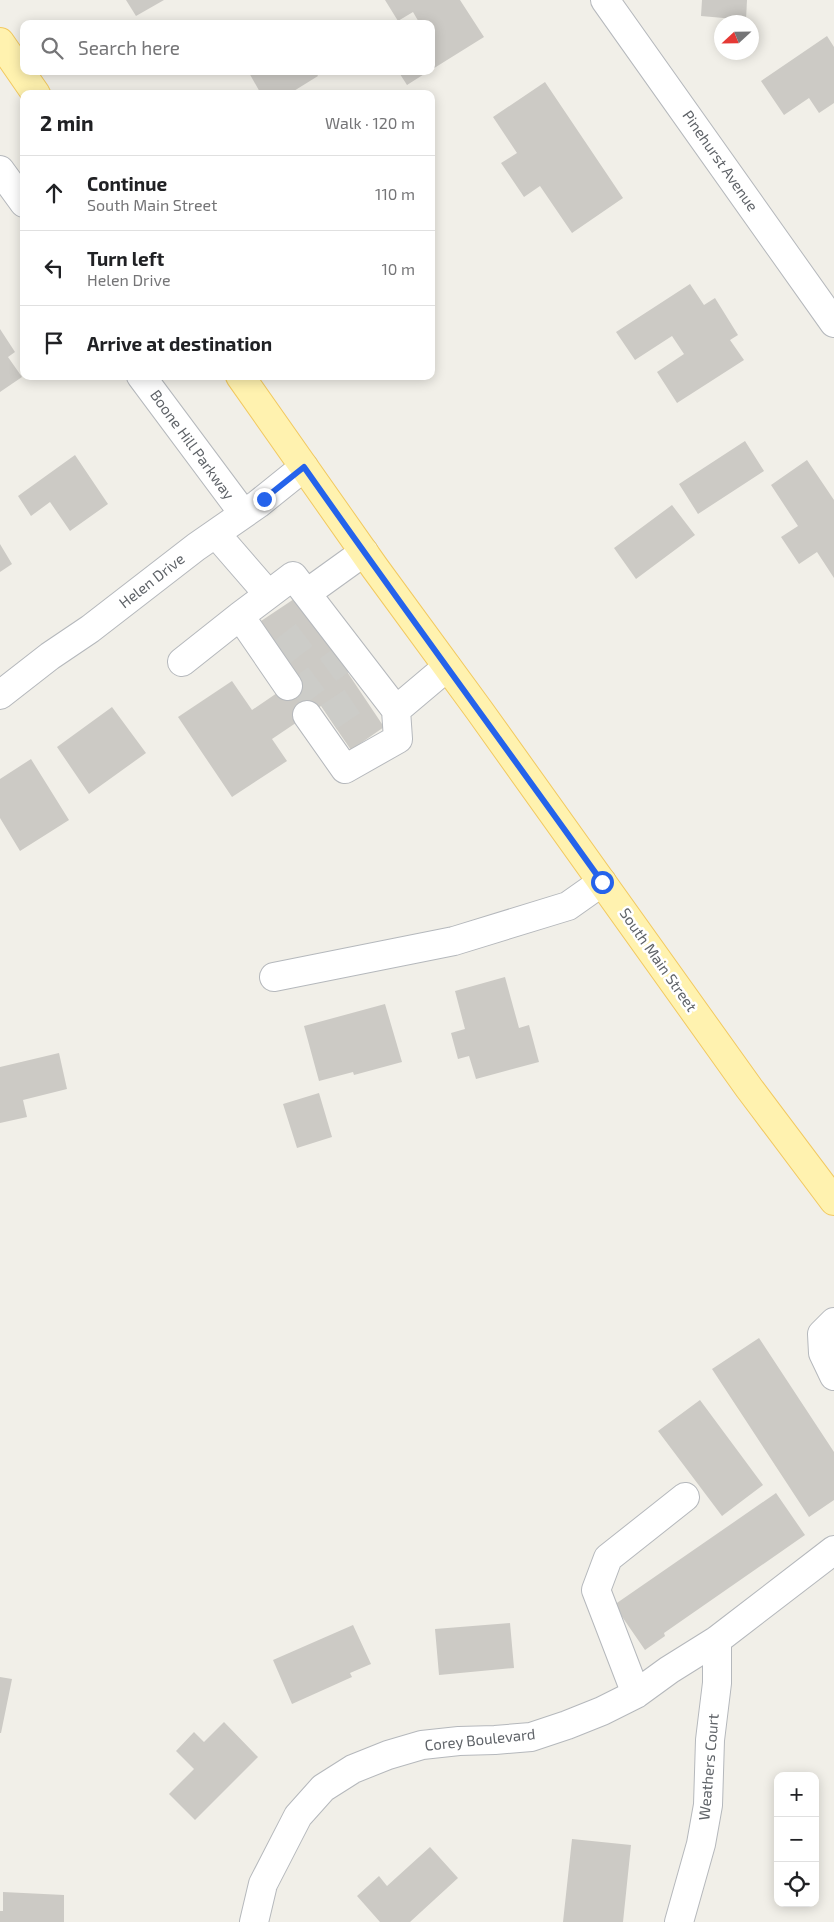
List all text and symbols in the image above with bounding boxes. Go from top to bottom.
north arrow [714,15,759,60]
search box [20,20,435,75]
icon: search [38,34,66,62]
text: Search here [78,36,180,59]
street label: Pinehurst Avenue [679,106,762,214]
text: 2 min [40,110,94,135]
text: Walk · 120 m [325,113,415,132]
text: Continue [87,172,167,195]
icon: ahead [40,179,68,207]
text: 110 m [375,184,415,203]
text: South Main Street [87,195,217,214]
text: Turn left [87,247,164,270]
icon: left [40,254,68,282]
text: 10 m [381,259,415,278]
text: Helen Drive [87,270,170,289]
icon: arrive [40,329,68,357]
text: Arrive at destination [87,332,272,355]
street label: Boone Hill Parkway [147,386,239,503]
route end [253,488,276,511]
street label: Helen Drive [115,549,188,611]
route start [591,871,614,894]
street label: South Main Street [616,904,701,1015]
street label: Weathers Court [694,1713,722,1821]
street label: Corey Boulevard [424,1724,536,1754]
map controls [774,1772,819,1907]
button: + [774,1772,819,1817]
button: − [774,1817,819,1862]
button: locate [774,1862,819,1907]

